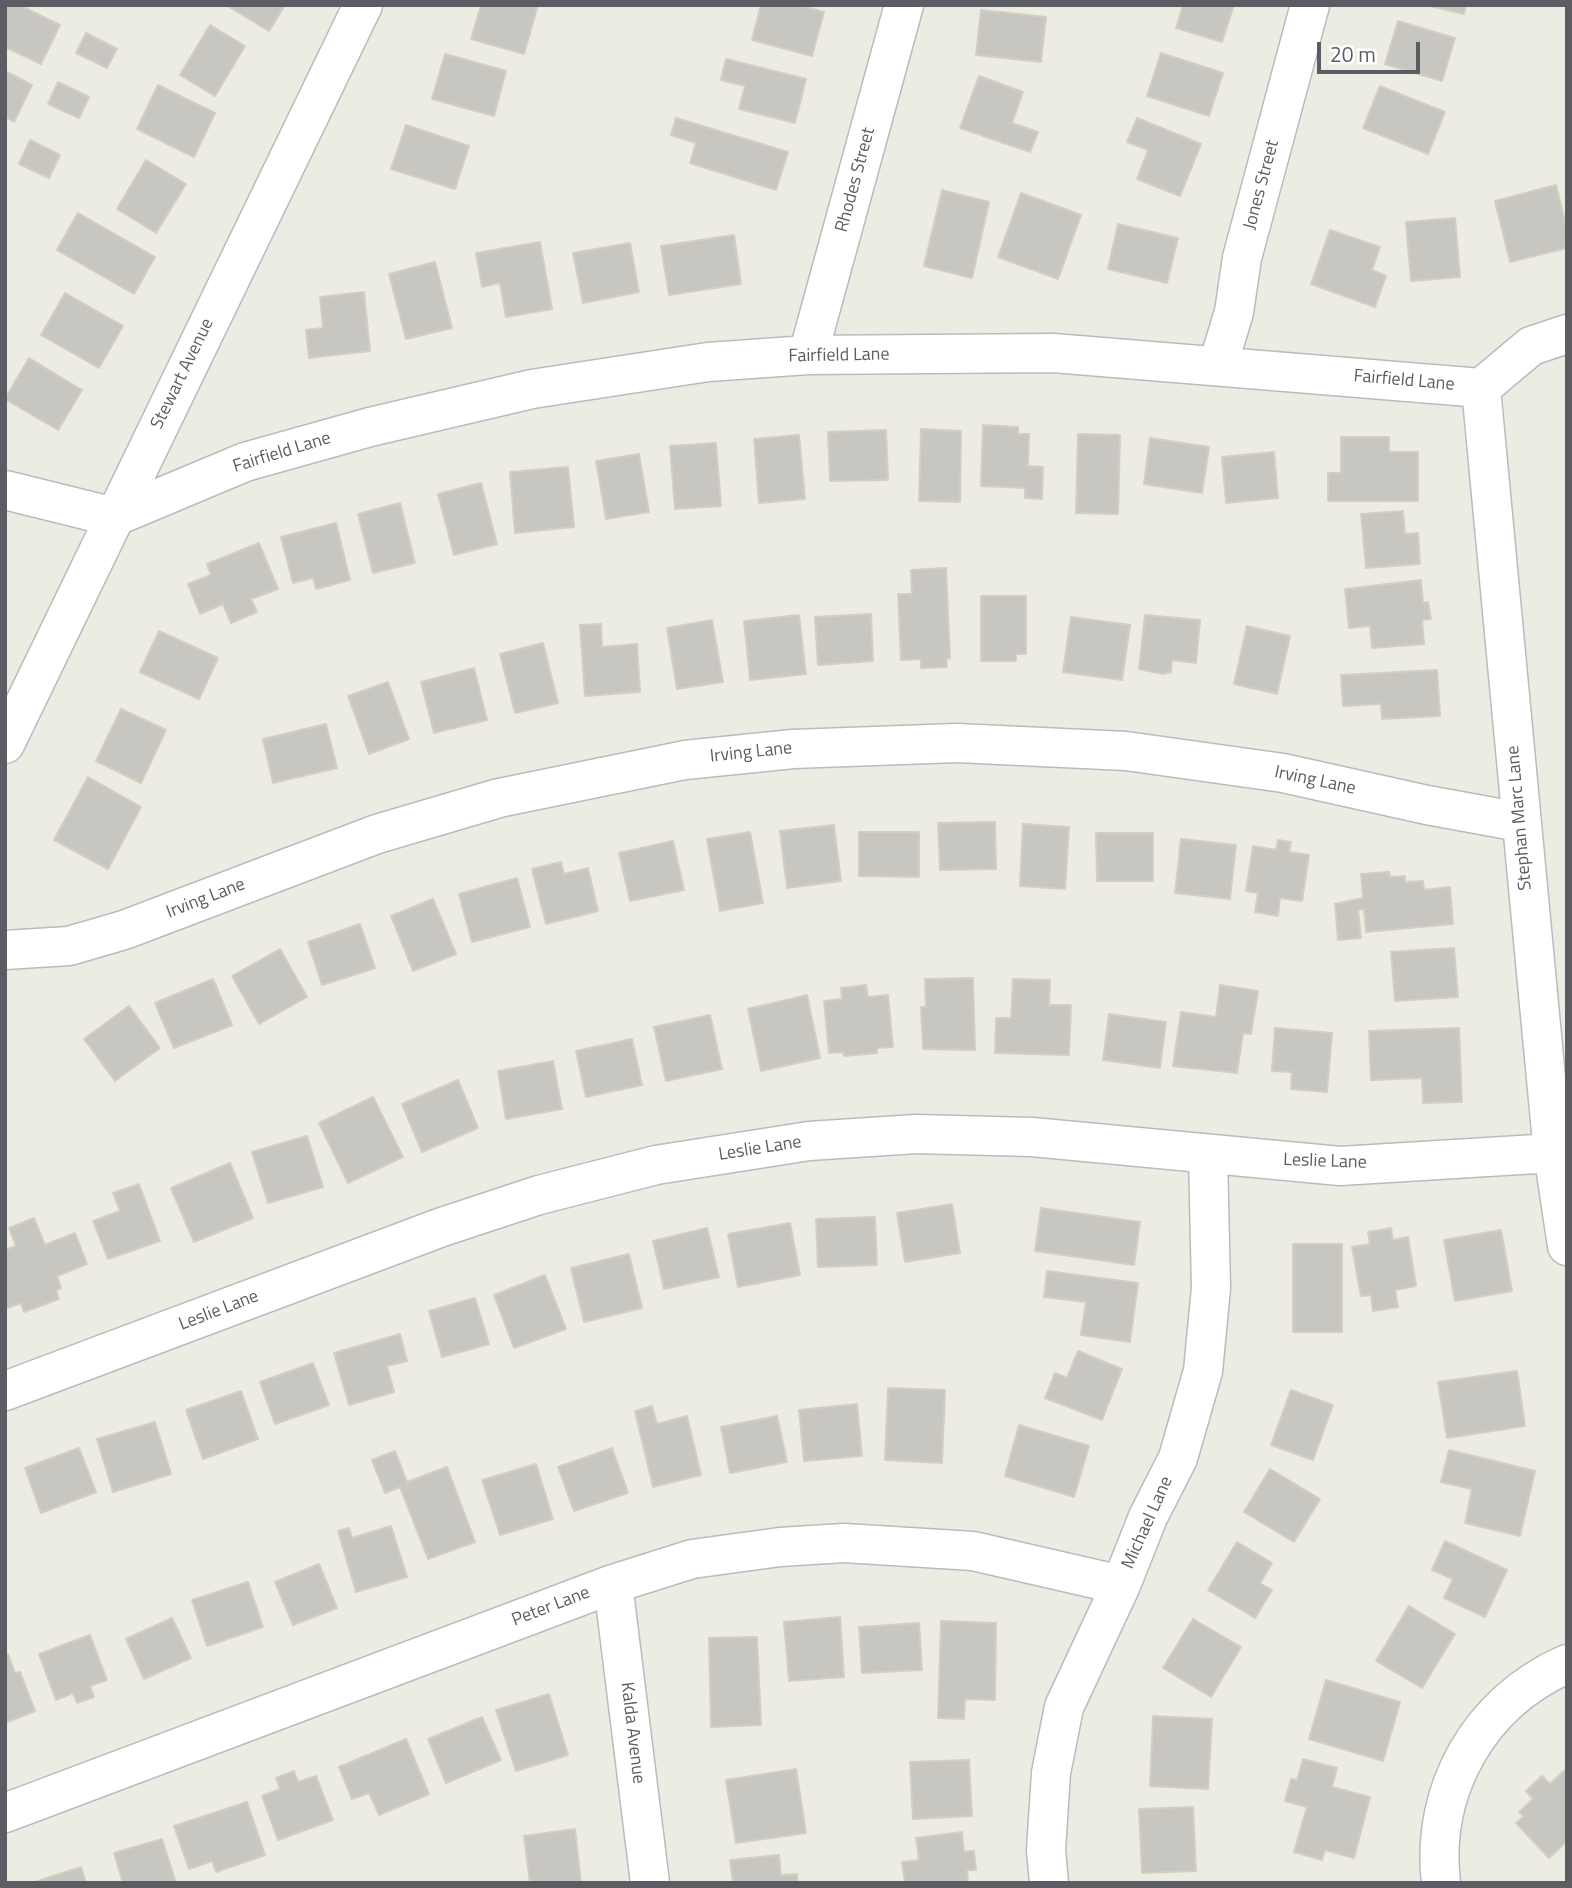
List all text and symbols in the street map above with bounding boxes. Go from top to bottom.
scale bar [1320,28,1423,72]
text: 20 m [1330,38,1376,70]
street label: Rhodes Street [832,125,880,235]
street label: Jones Street [1240,138,1284,232]
street label: Stewart Avenue [147,315,219,433]
street label: Fairfield Lane [788,344,890,368]
street label: Fairfield Lane [1353,366,1455,396]
street label: Fairfield Lane [231,428,333,478]
street label: Irving Lane [709,738,793,768]
street label: Stephan Marc Lane [1503,745,1537,891]
street label: Irving Lane [1272,762,1358,800]
street label: Irving Lane [164,874,248,924]
street label: Leslie Lane [717,1132,803,1166]
street label: Leslie Lane [1283,1150,1367,1174]
street label: Leslie Lane [176,1286,262,1336]
street label: Michael Lane [1118,1473,1178,1573]
street label: Peter Lane [509,1582,593,1632]
street label: Kalda Avenue [615,1681,649,1785]

